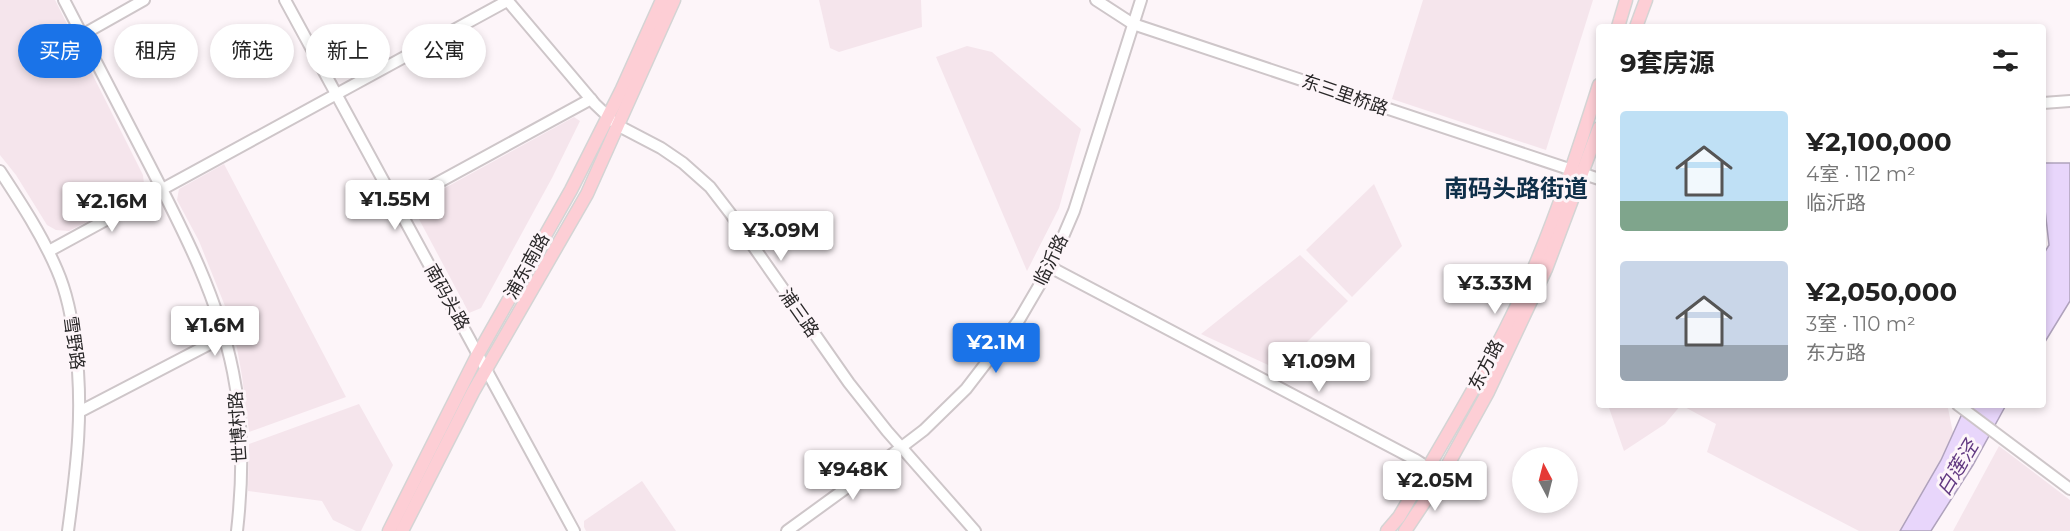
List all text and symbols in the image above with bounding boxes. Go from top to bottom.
chip: 买房 [18,24,102,78]
chip: 租房 [114,24,198,78]
chip: 筛选 [210,24,294,78]
chip: 新上 [306,24,390,78]
chip: 公寓 [402,24,486,78]
icon: filters [1989,44,2022,77]
text: 9套房源 [1620,47,1715,79]
street label: 东三里桥路 [1299,70,1391,120]
text: ¥2,100,000 [1806,126,1952,158]
icon: home [1668,135,1740,207]
text: 4室 · 112 m² [1806,162,1916,186]
district label: 南码头路街道 [1444,174,1588,203]
pin: ¥1.55M [346,180,444,231]
pin: ¥2.16M [63,182,161,233]
text: ¥1.55M [359,187,431,211]
text: ¥2.16M [76,189,148,213]
text: 临沂路 [1806,191,1866,215]
pin: ¥3.09M [732,211,830,262]
text: ¥3.09M [742,218,820,242]
street label: 浦东南路 [500,229,554,303]
street label: 临沂路 [1029,231,1073,289]
street label: 南码头路 [420,260,474,334]
pin: ¥3.33M [1446,264,1544,315]
text: ¥3.33M [1458,271,1532,295]
text: ¥2,050,000 [1806,276,1957,308]
street label: 浦三路 [775,285,823,341]
icon: home [1668,285,1740,357]
pin: ¥1.6M [173,306,257,357]
text: 3室 · 110 m² [1806,312,1916,336]
text: ¥1.6M [185,313,245,337]
street label: 雪野路 [59,315,89,371]
pin: ¥2.1M [954,323,1038,374]
text: ¥2.1M [967,330,1025,354]
street label: 东方路 [1464,336,1508,394]
text: 东方路 [1806,341,1866,365]
pin: ¥1.09M [1270,342,1368,393]
text: ¥1.09M [1282,349,1356,373]
street label: 世博村路 [225,390,251,464]
water label: 白莲泾 [1931,434,1984,500]
north arrow [1512,447,1578,513]
map controls [1512,447,1578,513]
pin: ¥948K [811,450,895,501]
text: ¥948K [818,457,888,481]
pin: ¥2.05M [1386,461,1484,512]
text: ¥2.05M [1397,468,1473,492]

